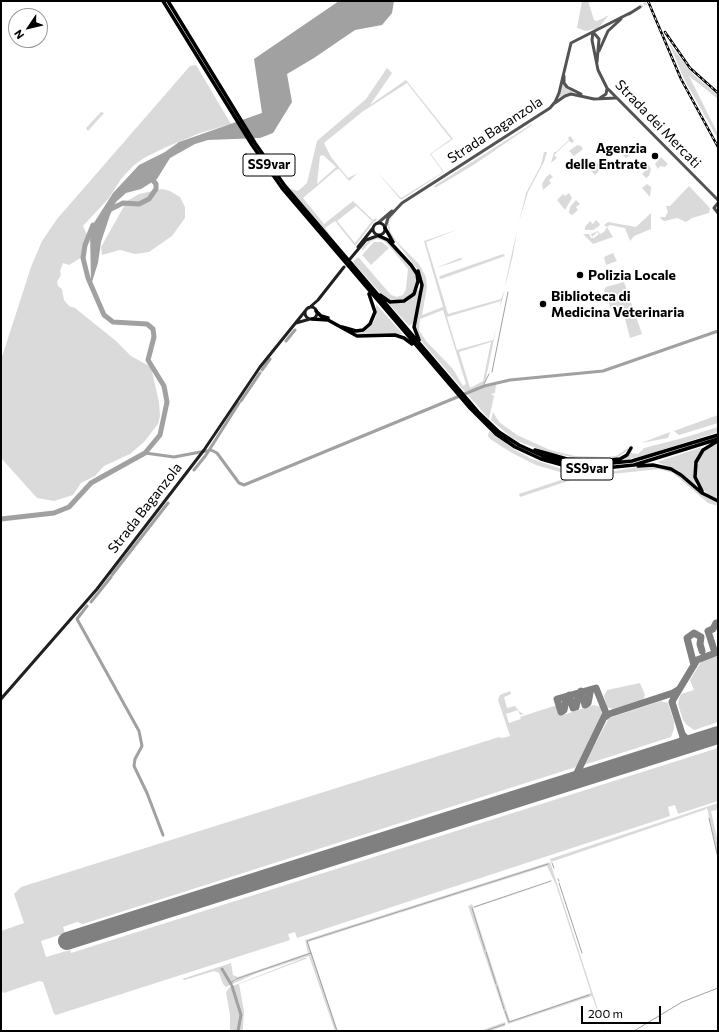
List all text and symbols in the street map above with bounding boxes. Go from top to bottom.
north arrow [8,8,48,48]
text: N [11,27,26,42]
street label: Strada dei Mercati [612,76,704,172]
street label: Strada Baganzola [444,93,546,167]
place label: Agenzia delle Entrate [565,140,647,172]
marker: Agenzia delle Entrate [650,151,660,161]
road number: SS9var [243,154,295,176]
place label: Polizia Locale [588,267,676,283]
marker: Polizia Locale [575,270,585,280]
place label: Biblioteca di Medicina Veterinaria [551,288,684,320]
marker: Biblioteca di Medicina Veterinaria [538,299,548,309]
road number: SS9var [561,458,613,480]
street label: Strada Baganzola [105,459,185,557]
scale bar [583,998,663,1024]
text: 200 m [588,1006,623,1020]

